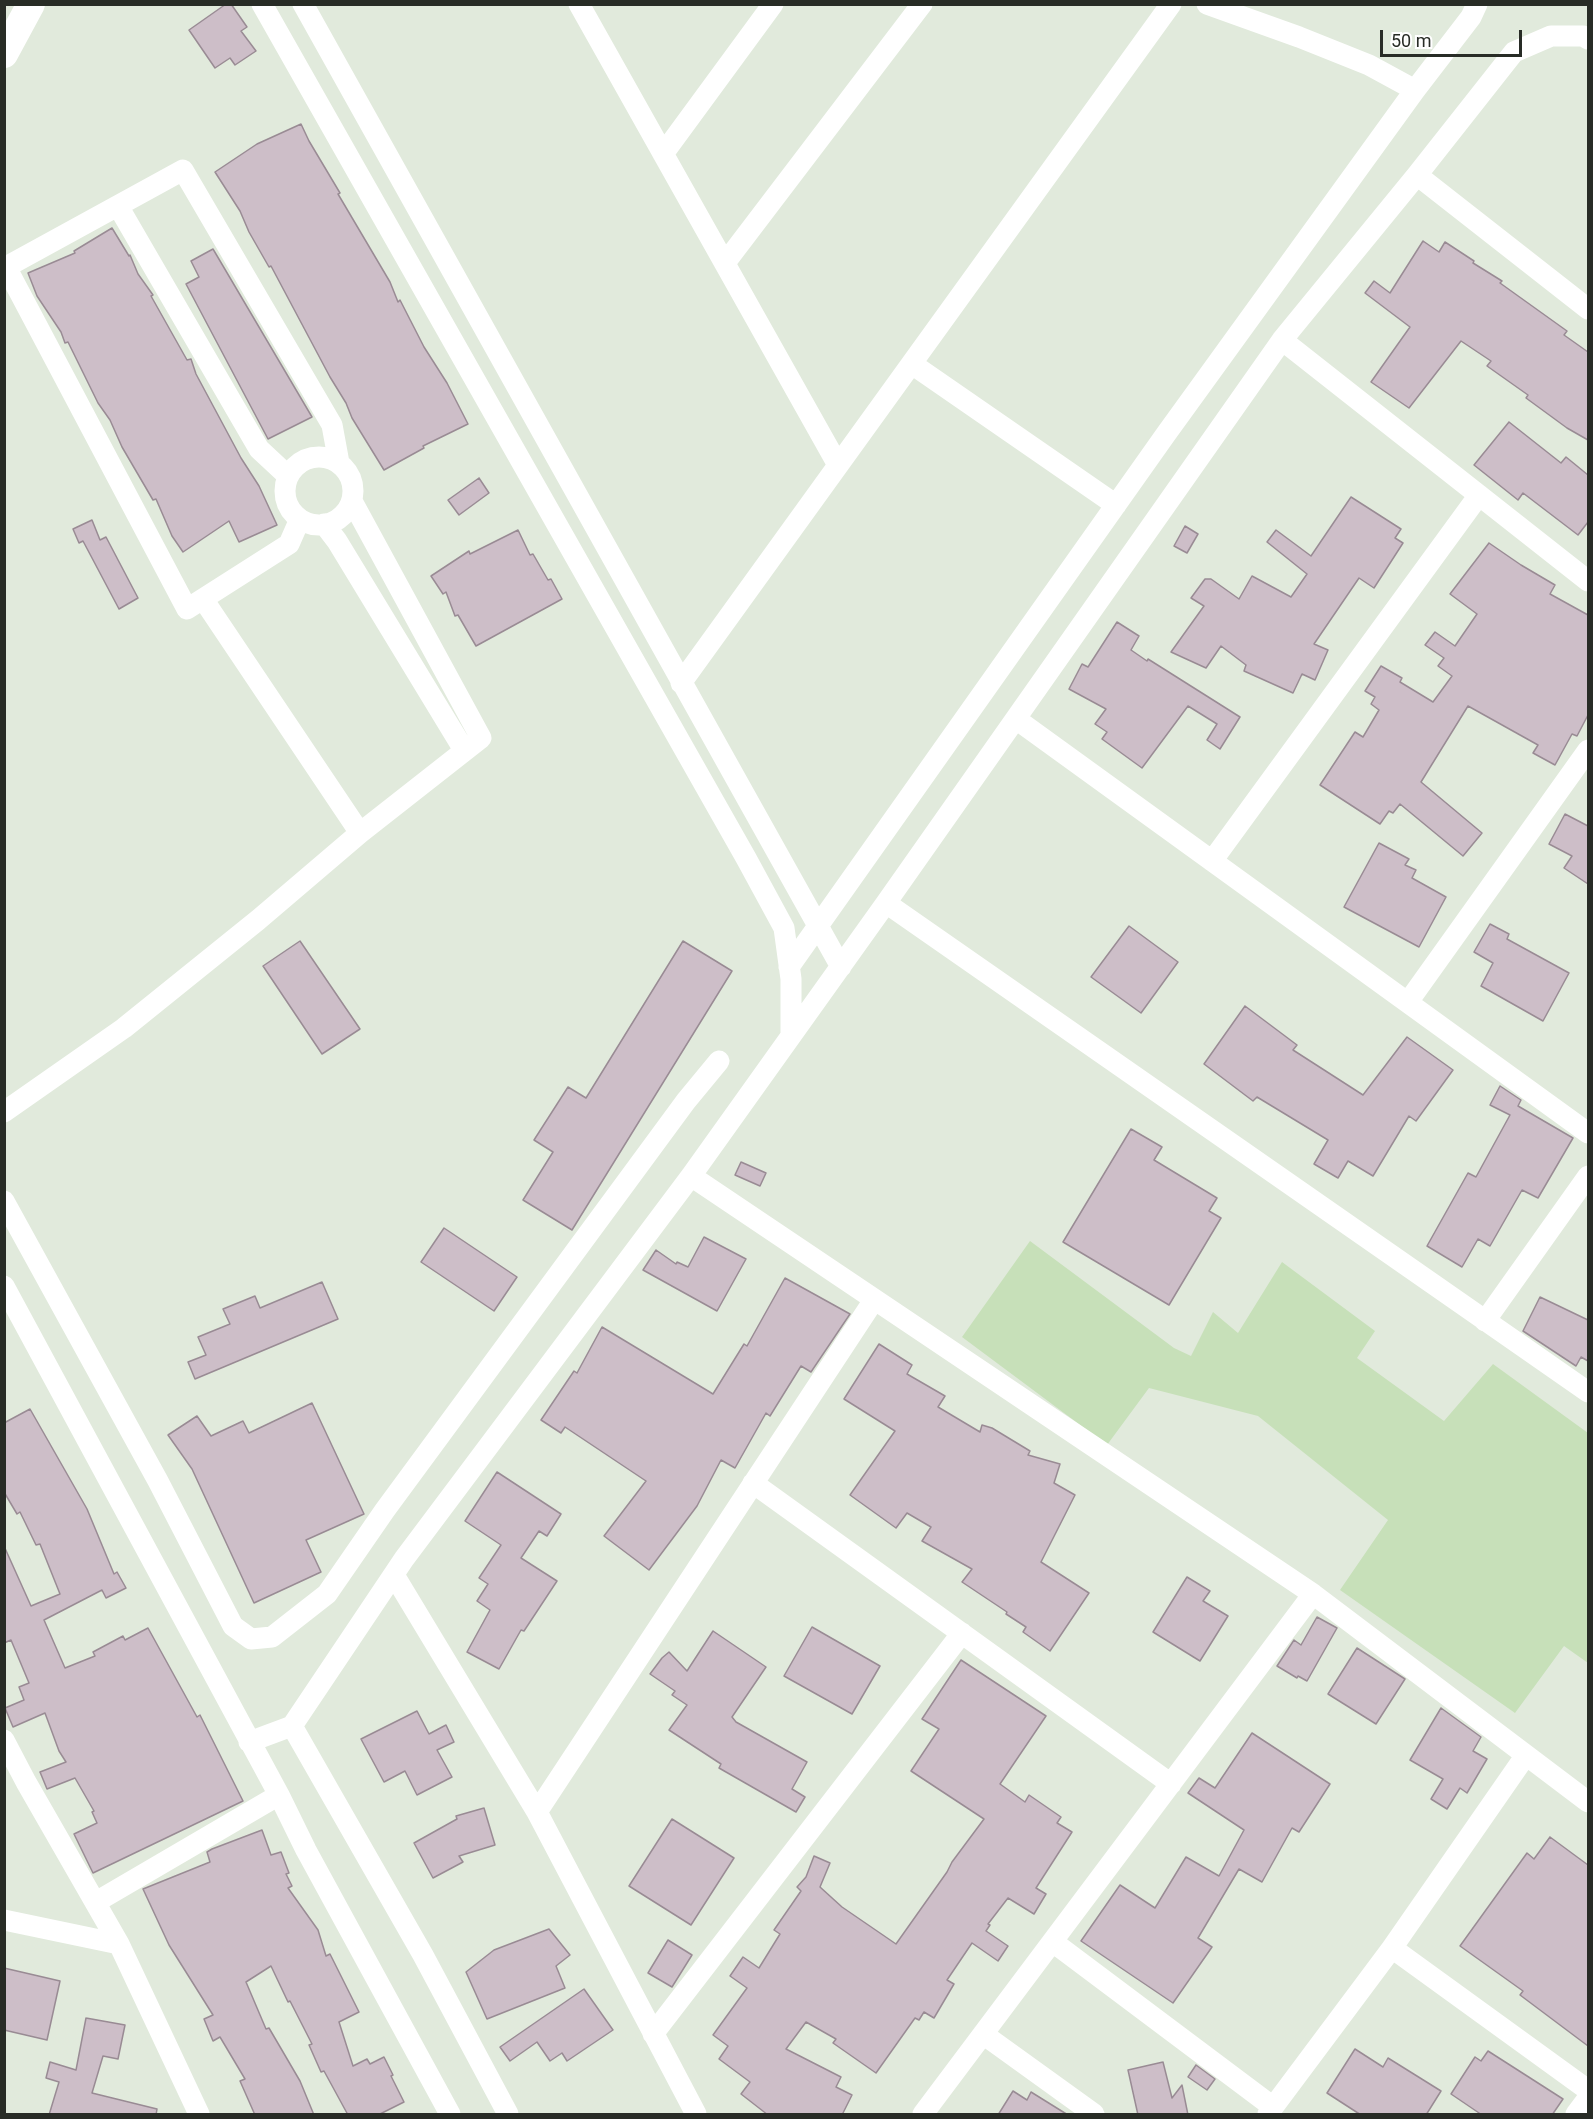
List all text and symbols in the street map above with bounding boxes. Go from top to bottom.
scale bar [1383,18,1526,56]
text: 50 m [1391,30,1431,51]

